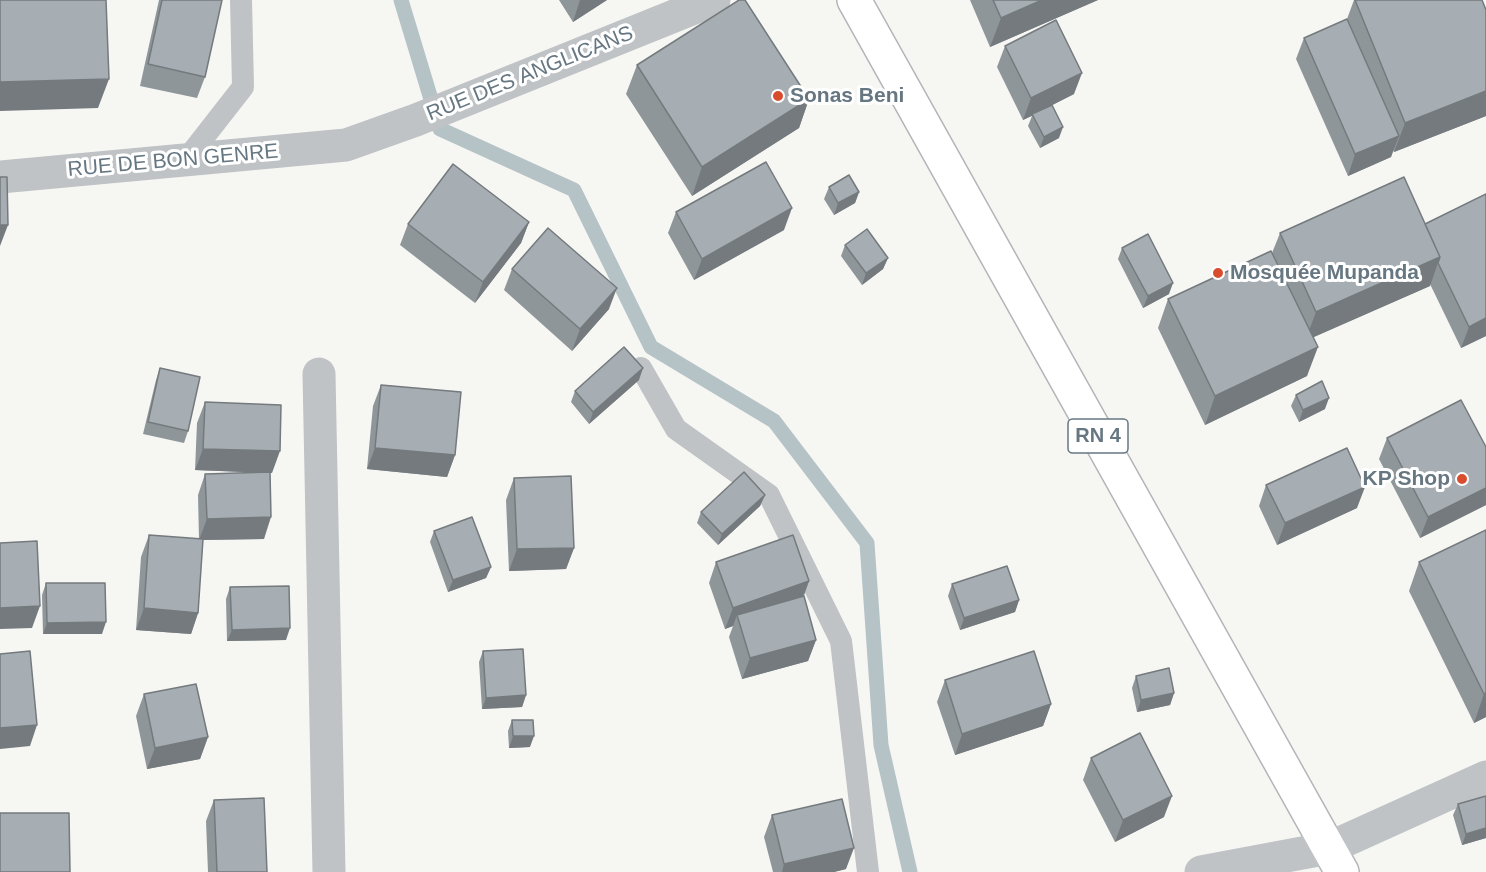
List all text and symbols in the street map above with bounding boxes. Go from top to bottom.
street label: RUE DES ANGLICANS [423,21,637,127]
place label: Sonas Beni [790,83,904,109]
marker: Sonas Beni [771,89,785,103]
street label: RUE DE BON GENRE [67,139,279,183]
place label: Mosquée Mupanda [1230,260,1419,286]
marker: Mosquée Mupanda [1211,266,1225,280]
road number: RN 4 [1068,419,1128,453]
place label: KP Shop [1363,466,1450,492]
marker: KP Shop [1455,472,1469,486]

